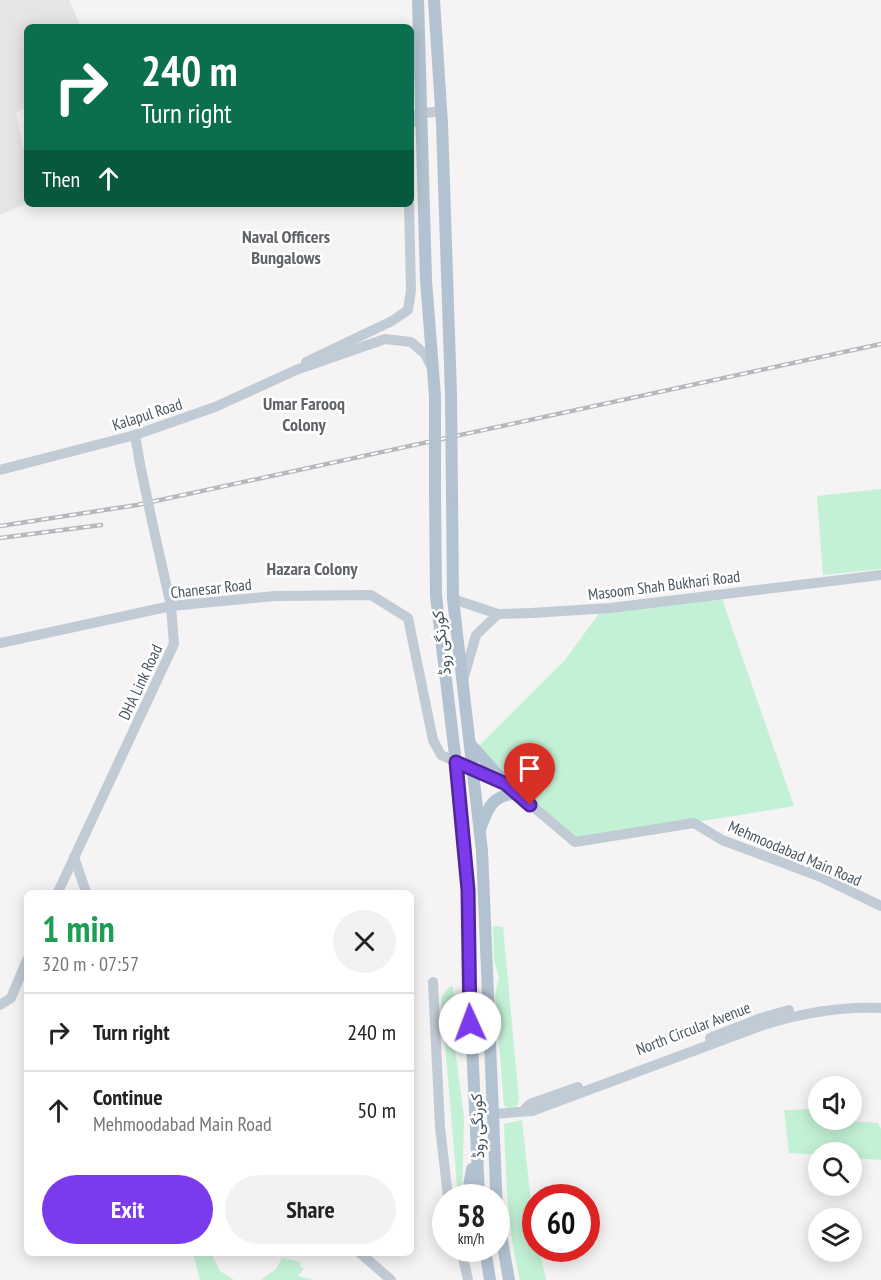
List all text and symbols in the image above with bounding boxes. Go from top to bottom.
text: 240 m [141,43,238,98]
icon: right [42,48,120,126]
text: Turn right [141,96,232,130]
icon: ahead [92,162,125,195]
text: Then [42,165,80,193]
district label: Naval Officers Bungalows [242,225,330,269]
district label: Umar Farooq Colony [263,392,345,436]
street label: Kalapul Road [109,393,185,435]
district label: Hazara Colony [267,557,358,580]
street label: Masoom Shah Bukhari Road [587,566,741,604]
street label: Chanesar Road [170,574,253,602]
street label: کورنگی روڈ [427,609,456,677]
street label: DHA Link Road [114,641,166,723]
pin [504,743,555,805]
icon: arrive [513,752,546,785]
street label: Mehmoodabad Main Road [725,816,865,890]
text: 1 min [42,905,115,952]
button: close [333,910,396,973]
text: 320 m · 07:57 [42,951,139,977]
position arrow [438,991,502,1055]
street label: North Circular Avenue [633,997,753,1059]
icon: right [42,1016,75,1049]
text: Turn right [93,1018,170,1046]
text: 240 m [347,1018,396,1046]
map controls [808,1076,862,1262]
button: sound [808,1076,862,1130]
text: Continue [93,1083,163,1111]
street label: کورنگی روڈ [466,1093,489,1159]
icon: ahead [42,1094,75,1127]
text: 50 m [357,1096,396,1124]
text: Mehmoodabad Main Road [93,1111,272,1137]
button: search [808,1142,862,1196]
button: Exit [42,1175,213,1244]
button: Share [225,1175,396,1244]
speed limit sign: 60 [522,1184,600,1262]
text: 58 [457,1196,485,1235]
button: layers [808,1208,862,1262]
text: km/h [458,1229,484,1248]

